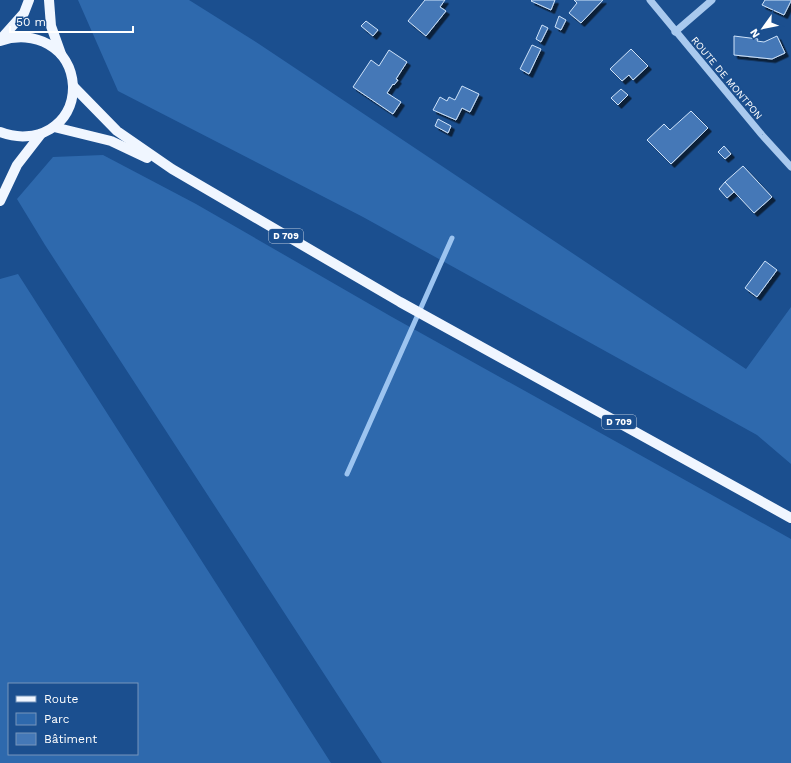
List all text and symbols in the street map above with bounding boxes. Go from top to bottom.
scale bar [10,8,133,34]
north arrow [743,8,783,48]
text: 50 m [16,15,46,29]
street label: ROUTE DE MONTPON [689,34,765,122]
road number: D 709 [269,229,303,243]
road number: D 709 [602,415,636,429]
legend [8,683,138,755]
text: Route [44,692,78,706]
text: Parc [44,712,70,726]
text: Bâtiment [44,732,97,746]

